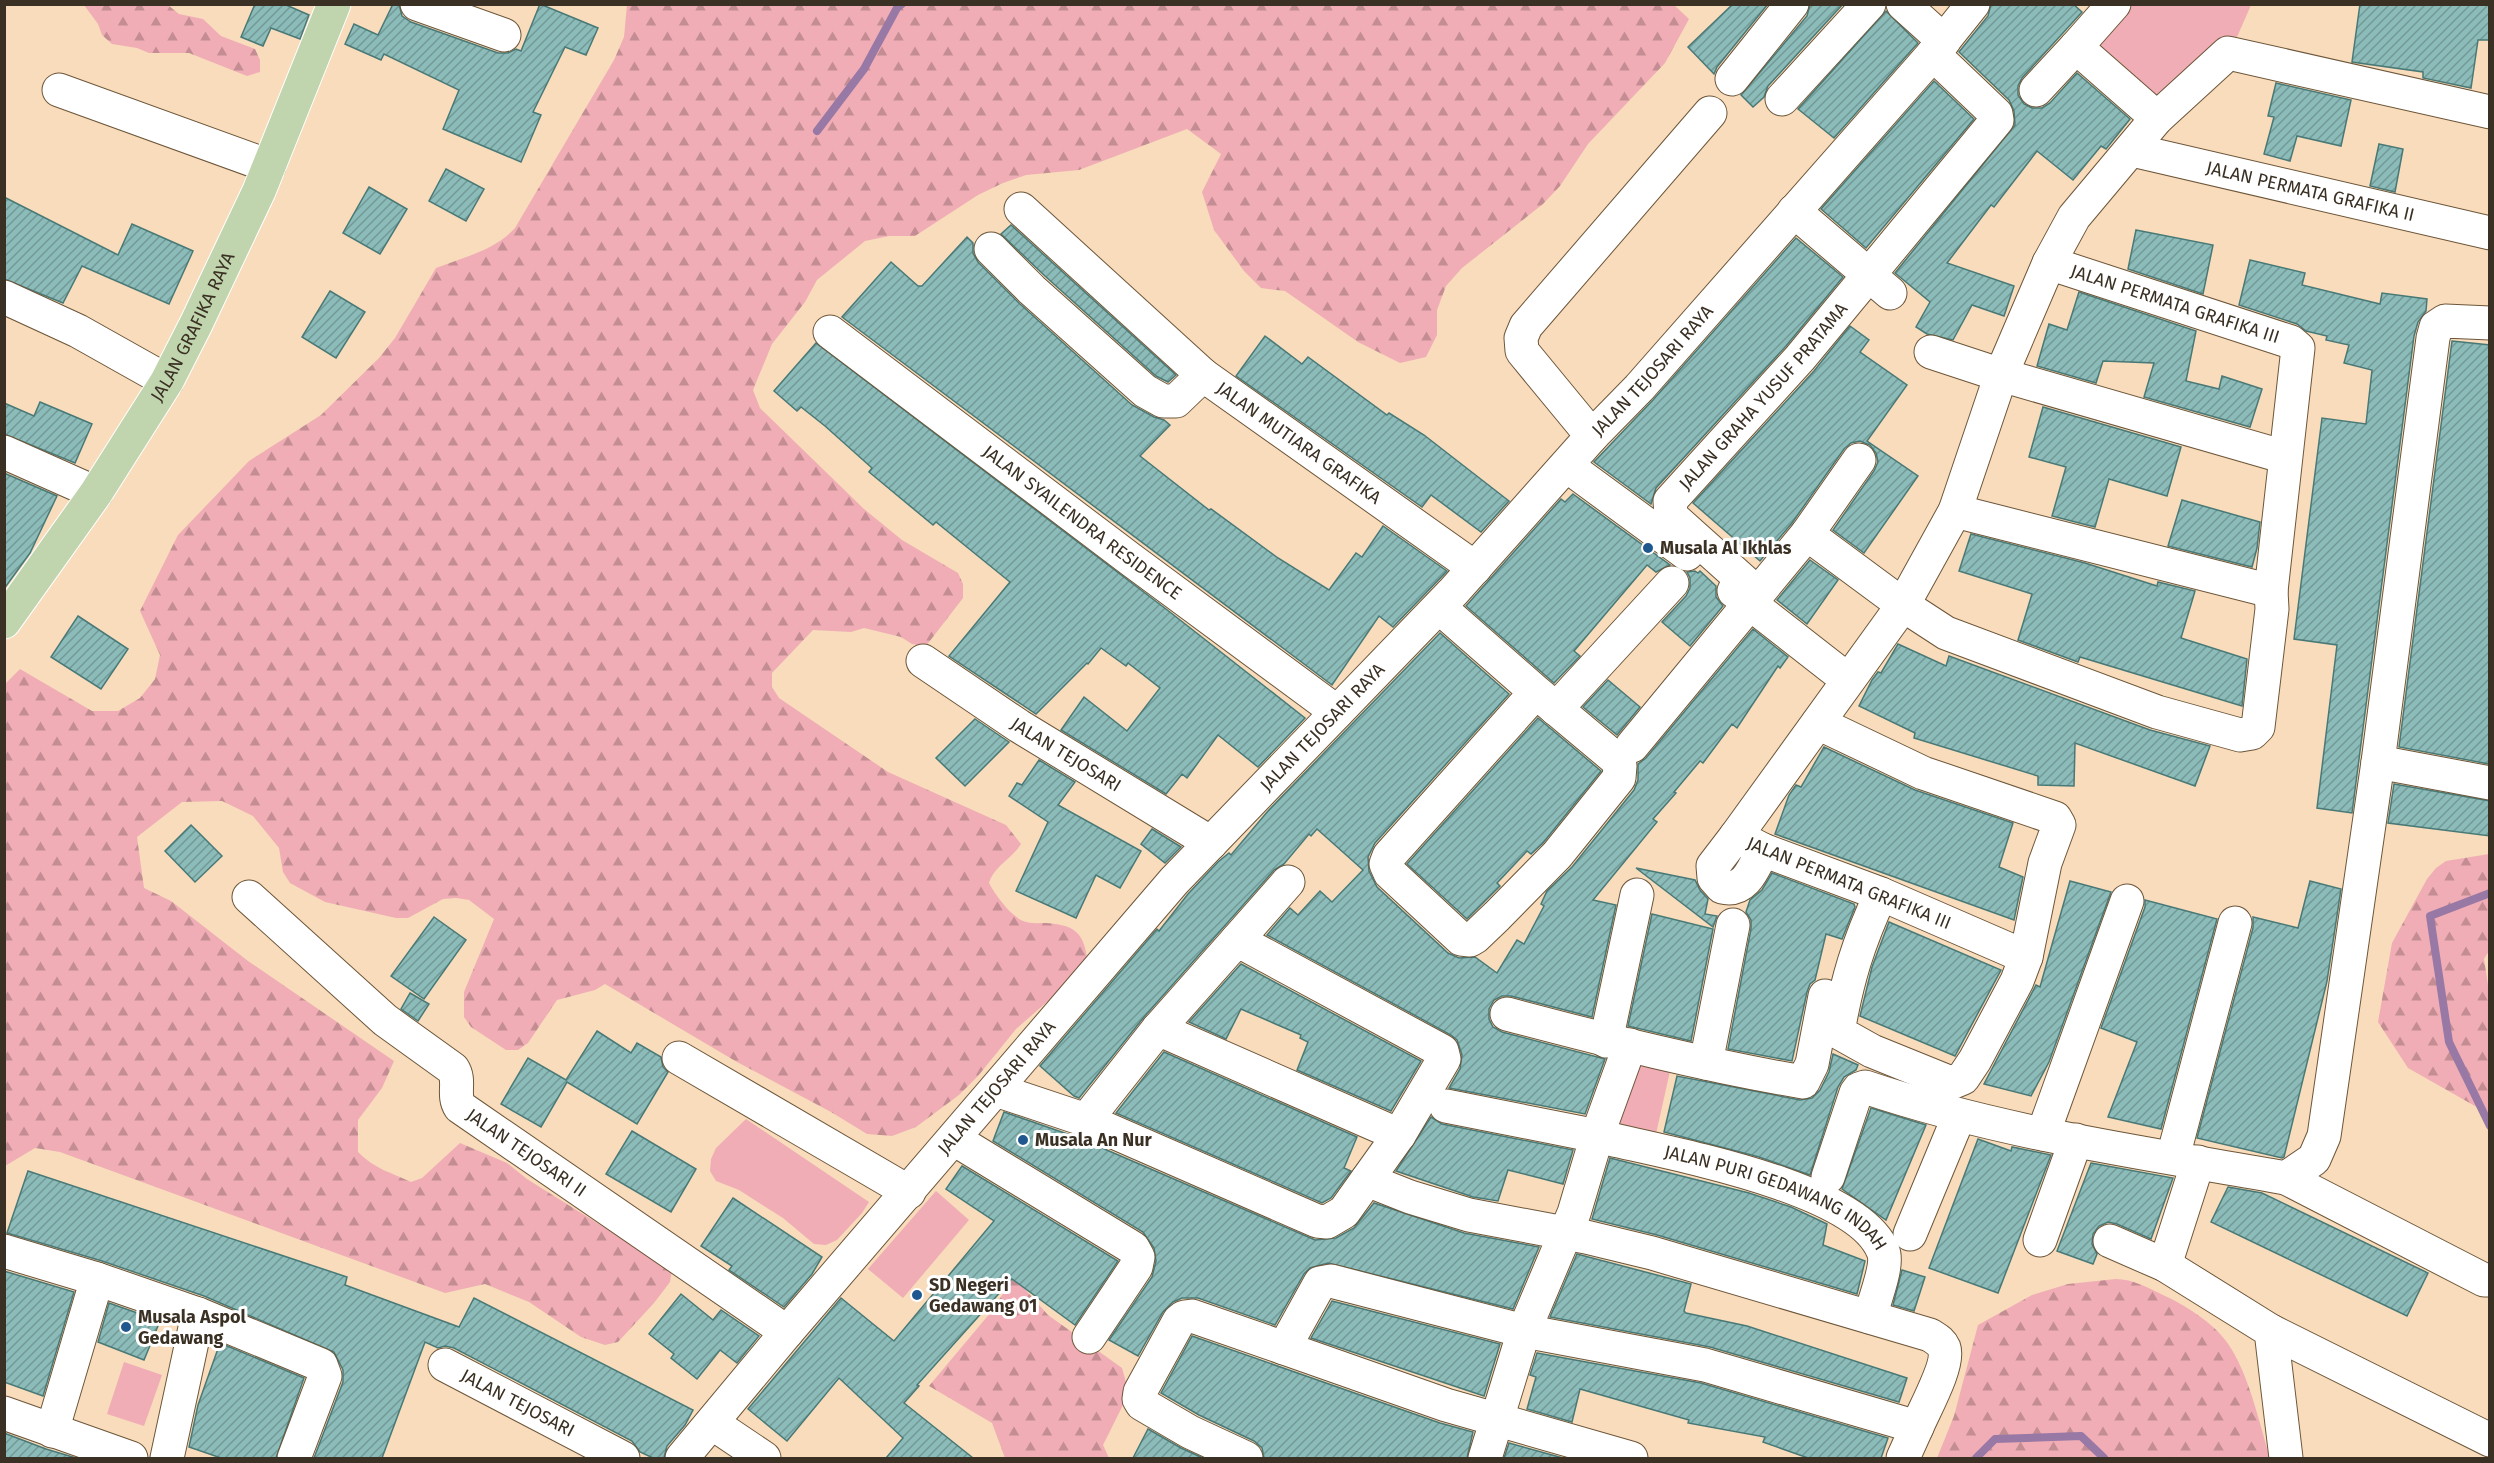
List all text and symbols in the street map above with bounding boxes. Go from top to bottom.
street label: JALAN PERMATA GRAFIKA II [2204,157,2417,226]
street label: JALAN GRAFIKA RAYA [146,248,240,406]
street label: JALAN PERMATA GRAFIKA III [2068,260,2282,348]
street label: JALAN GRAHA YUSUF PRATAMA [1674,298,1853,495]
street label: JALAN TEJOSARI RAYA [1587,300,1718,441]
street label: JALAN MUTIARA GRAFIKA [1212,377,1386,509]
street label: JALAN SYAILENDRA RESIDENCE [978,440,1186,604]
place label: Musala Al Ikhlas [1660,537,1792,559]
marker: Musala Al Ikhlas [1641,541,1655,555]
street label: JALAN TEJOSARI RAYA [1256,658,1390,796]
street label: JALAN TEJOSARI [1007,713,1125,797]
street label: JALAN PERMATA GRAFIKA III [1744,832,1954,934]
street label: JALAN TEJOSARI RAYA [933,1016,1061,1159]
street label: JALAN TEJOSARI II [462,1104,591,1202]
place label: Musala An Nur [1035,1129,1153,1151]
marker: Musala An Nur [1016,1133,1030,1147]
street label: JALAN PURI GEDAWANG INDAH [1662,1141,1892,1254]
place label: SD Negeri Gedawang 01 [929,1274,1037,1317]
marker: SD Negeri Gedawang 01 [910,1288,924,1302]
place label: Musala Aspol Gedawang [138,1306,247,1349]
marker: Musala Aspol Gedawang [119,1320,133,1334]
street label: JALAN TEJOSARI [457,1364,578,1442]

